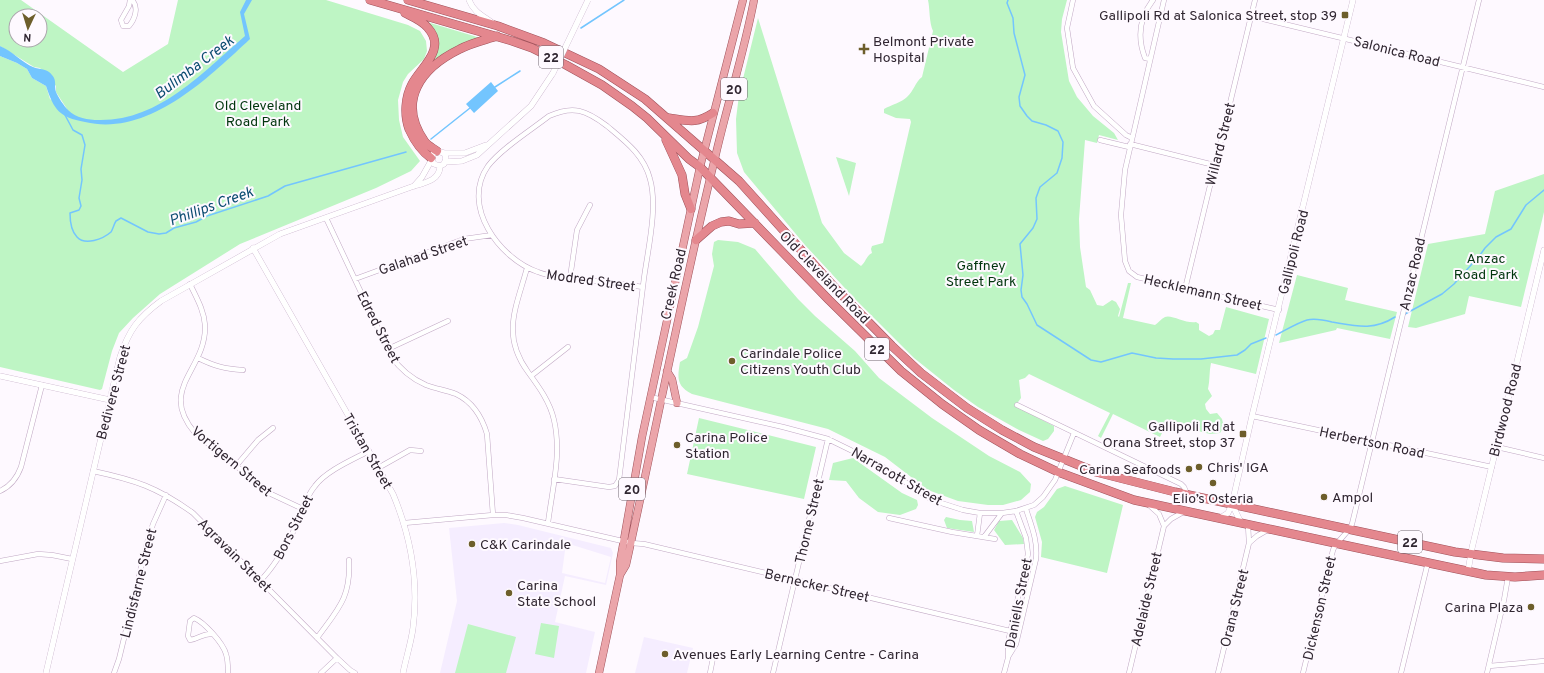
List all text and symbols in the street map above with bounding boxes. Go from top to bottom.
north arrow [8,8,48,48]
place label: Gallipoli Rd at Salonica Street, stop 39 [1099,8,1337,25]
marker: Gallipoli Rd at Salonica Street, stop 39 [1340,10,1350,20]
text: N [23,30,32,44]
water label: Bulimba Creek [151,32,239,104]
street label: Salonica Road [1352,33,1442,71]
place label: Belmont Private Hospital [873,34,974,67]
marker: Belmont Private Hospital [858,43,870,55]
road number: 22 [539,46,563,68]
road number: 20 [721,78,747,100]
park label: Old Cleveland Road Park [215,98,301,131]
street label: Willard Street [1203,101,1240,188]
water label: Phillips Creek [167,183,257,231]
street label: Gallipoli Road [1276,208,1313,297]
street label: Old Cleveland Road [775,228,873,328]
street label: Galahad Street [377,233,470,280]
street label: Anzac Road [1397,236,1430,313]
street label: Creek Road [658,247,691,322]
park label: Anzac Road Park [1454,251,1518,284]
park label: Gaffney Street Park [946,258,1016,291]
street label: Modred Street [545,267,636,296]
street label: Hecklemann Street [1142,272,1263,315]
street label: Edred Street [352,289,403,366]
road number: 22 [865,338,889,360]
street label: Bedivere Street [94,343,135,442]
place label: Carindale Police Citizens Youth Club [740,346,861,379]
marker: Carindale Police Citizens Youth Club [727,356,737,366]
street label: Birdwood Road [1487,362,1526,459]
street label: Tristan Street [338,411,395,493]
place label: Gallipoli Rd at Orana Street, stop 37 [1103,419,1235,452]
street label: Vortigern Street [187,423,275,501]
street label: Herbertson Road [1317,424,1426,463]
marker: Gallipoli Rd at Orana Street, stop 37 [1238,429,1248,439]
place label: Carina Police Station [685,430,768,463]
marker: Carina Police Station [672,440,682,450]
street label: Narracott Street [848,444,945,510]
place label: Chris' IGA [1207,460,1269,477]
place label: Carina Seafoods [1079,462,1181,479]
marker: Chris' IGA [1194,462,1204,472]
marker: Carina Seafoods [1184,464,1194,474]
street label: Thorne Street [792,477,829,566]
road number: 20 [619,478,645,500]
marker: Elio’s Osteria [1208,478,1218,488]
place label: Ampol [1332,490,1373,507]
place label: Elio’s Osteria [1173,491,1253,508]
street label: Bors Street [271,492,318,563]
marker: Ampol [1319,492,1329,502]
street label: Agravain Street [194,516,274,596]
street label: Lindisfarne Street [118,527,161,640]
road number: 22 [1398,531,1422,553]
place label: C&K Carindale [480,537,571,554]
marker: C&K Carindale [467,539,477,549]
street label: Adelaide Street [1128,550,1167,648]
street label: Dickenson Street [1300,555,1341,662]
street label: Daniells Street [1002,557,1037,650]
street label: Bernecker Street [763,566,871,607]
street label: Orana Street [1218,567,1253,649]
place label: Carina State School [517,578,596,611]
marker: Carina State School [504,588,514,598]
place label: Carina Plaza [1445,600,1523,617]
marker: Carina Plaza [1526,602,1536,612]
place label: Avenues Early Learning Centre - Carina [673,647,919,664]
marker: Avenues Early Learning Centre - Carina [660,649,670,659]

